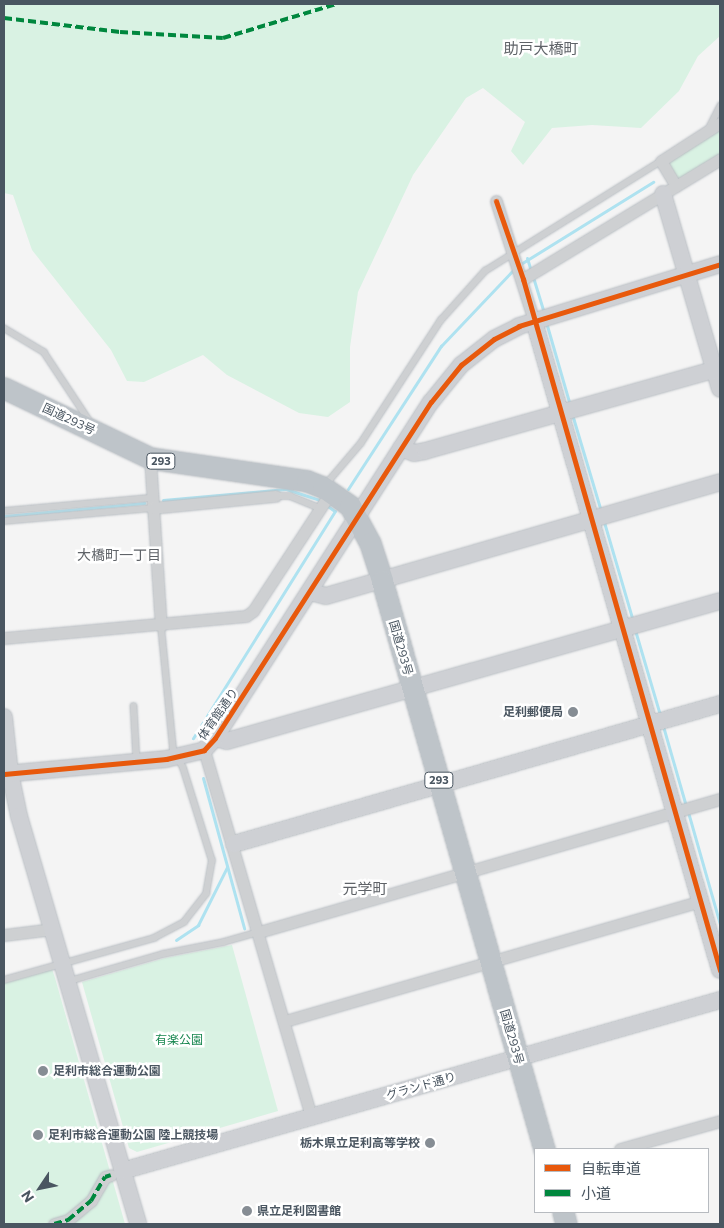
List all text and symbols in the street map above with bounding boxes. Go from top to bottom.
district label: 助戸大橋町 [504,40,578,58]
street label: 国道293号 [40,400,98,438]
road number: 293 [146,452,176,470]
district label: 大橋町一丁目 [77,547,161,563]
street label: 国道293号 [386,619,416,677]
street label: 体育館通り [195,685,241,743]
place label: 足利郵便局 [503,705,563,719]
marker: 足利郵便局 [567,706,579,718]
road number: 293 [424,772,454,788]
district label: 元学町 [343,880,387,898]
street label: 国道293号 [497,1008,527,1066]
park label: 有楽公園 [155,1033,203,1047]
place label: 足利市総合運動公園 [53,1064,161,1078]
marker: 足利市総合運動公園 [37,1065,49,1077]
street label: グランド通り [384,1069,458,1103]
place label: 足利市総合運動公園 陸上競技場 [48,1128,218,1142]
marker: 足利市総合運動公園 陸上競技場 [32,1129,44,1141]
place label: 栃木県立足利高等学校 [300,1136,420,1150]
marker: 栃木県立足利高等学校 [424,1137,436,1149]
legend [534,1148,709,1213]
text: 自転車道 [581,1159,641,1177]
north arrow [15,1163,65,1213]
text: 小道 [581,1184,611,1202]
text: N [17,1188,37,1206]
place label: 県立足利図書館 [257,1204,341,1218]
marker: 県立足利図書館 [241,1205,253,1217]

